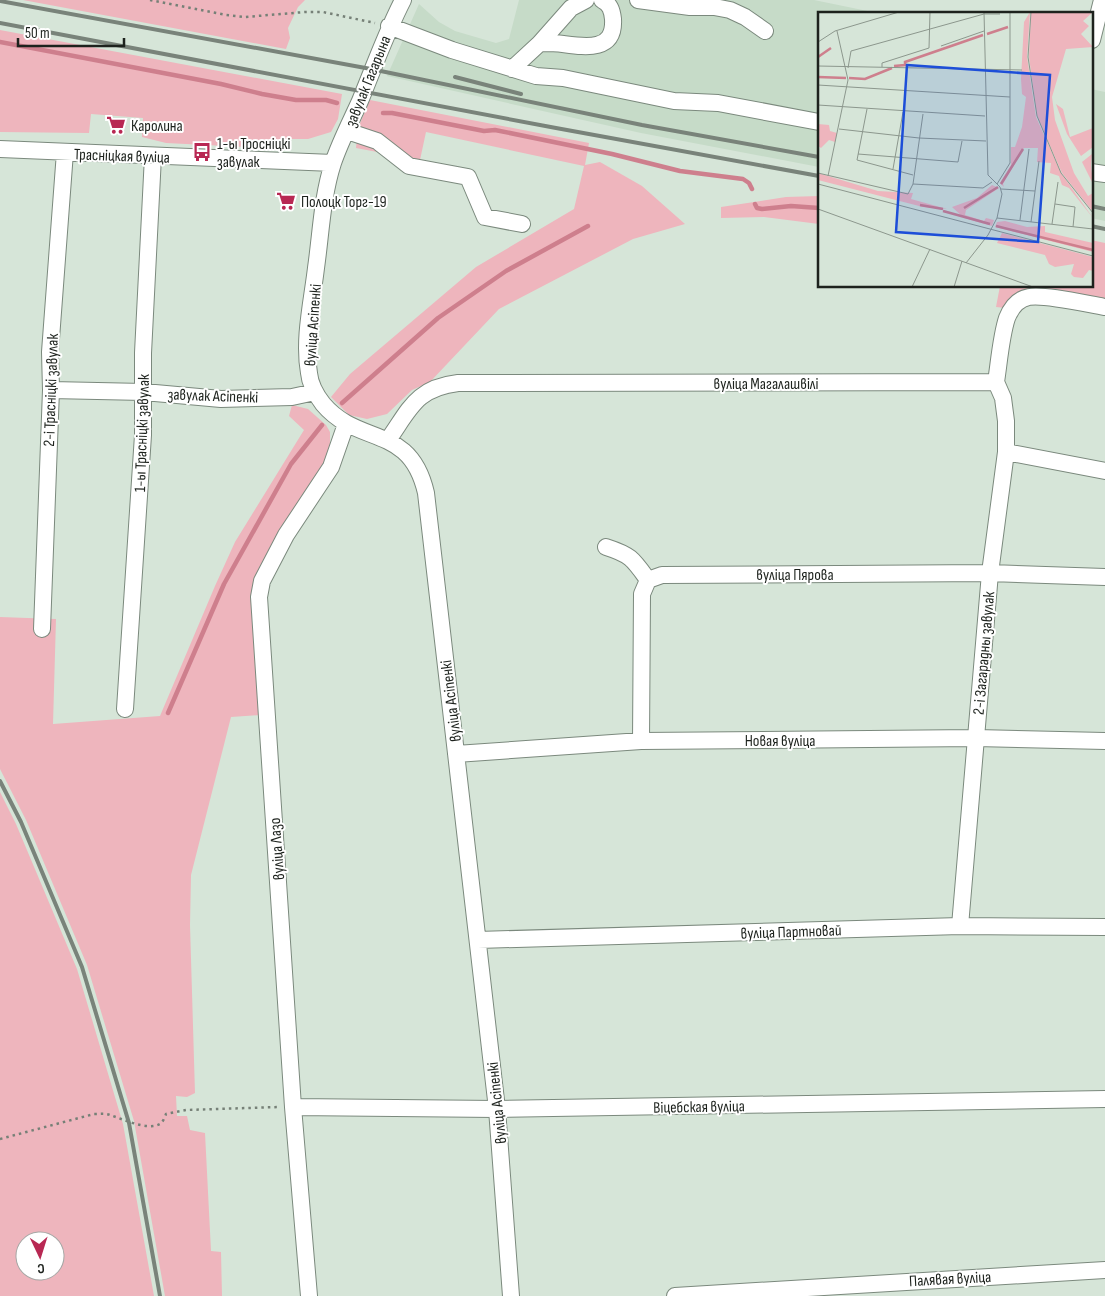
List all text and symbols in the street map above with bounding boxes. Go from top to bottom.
inset map [818,12,1092,288]
scale bar [18,15,124,47]
text: 50 m [25,24,50,43]
street label: завулак Гагарына [341,33,395,130]
supermarket icon: Каролина [105,114,127,136]
place label: Каролина [131,117,183,136]
place label: 1-ы Тросніцкі завулак [217,135,290,172]
bus stop icon: 1-ы Тросніцкі завулак [191,141,213,163]
street label: Трасніцкая вуліца [74,145,170,168]
supermarket icon: Полоцк Торг-19 [275,190,297,212]
place label: Полоцк Торг-19 [301,193,387,212]
street label: вуліца Асіпенкі [301,283,326,367]
street label: 2-і Трасніцкі завулак [40,332,63,447]
street label: 1-ы Трасніцкі завулак [131,373,154,492]
street label: вуліца Магалашвілі [714,375,818,394]
street label: завулак Асіпенкі [167,385,259,408]
street label: вуліца Пярова [756,566,834,585]
street label: 2-і Загарадны завулак [970,590,999,716]
street label: вуліца Асіпенкі [437,659,466,743]
street label: Новая вуліца [745,732,815,751]
street label: вуліца Лазо [266,817,289,881]
street label: вуліца Партновай [740,921,842,944]
street label: вуліца Асіпенкі [484,1061,511,1145]
street label: Віцебская вуліца [653,1097,745,1118]
north arrow [15,1231,65,1281]
text: С [37,1260,45,1277]
street label: Палявая вуліца [909,1268,992,1291]

